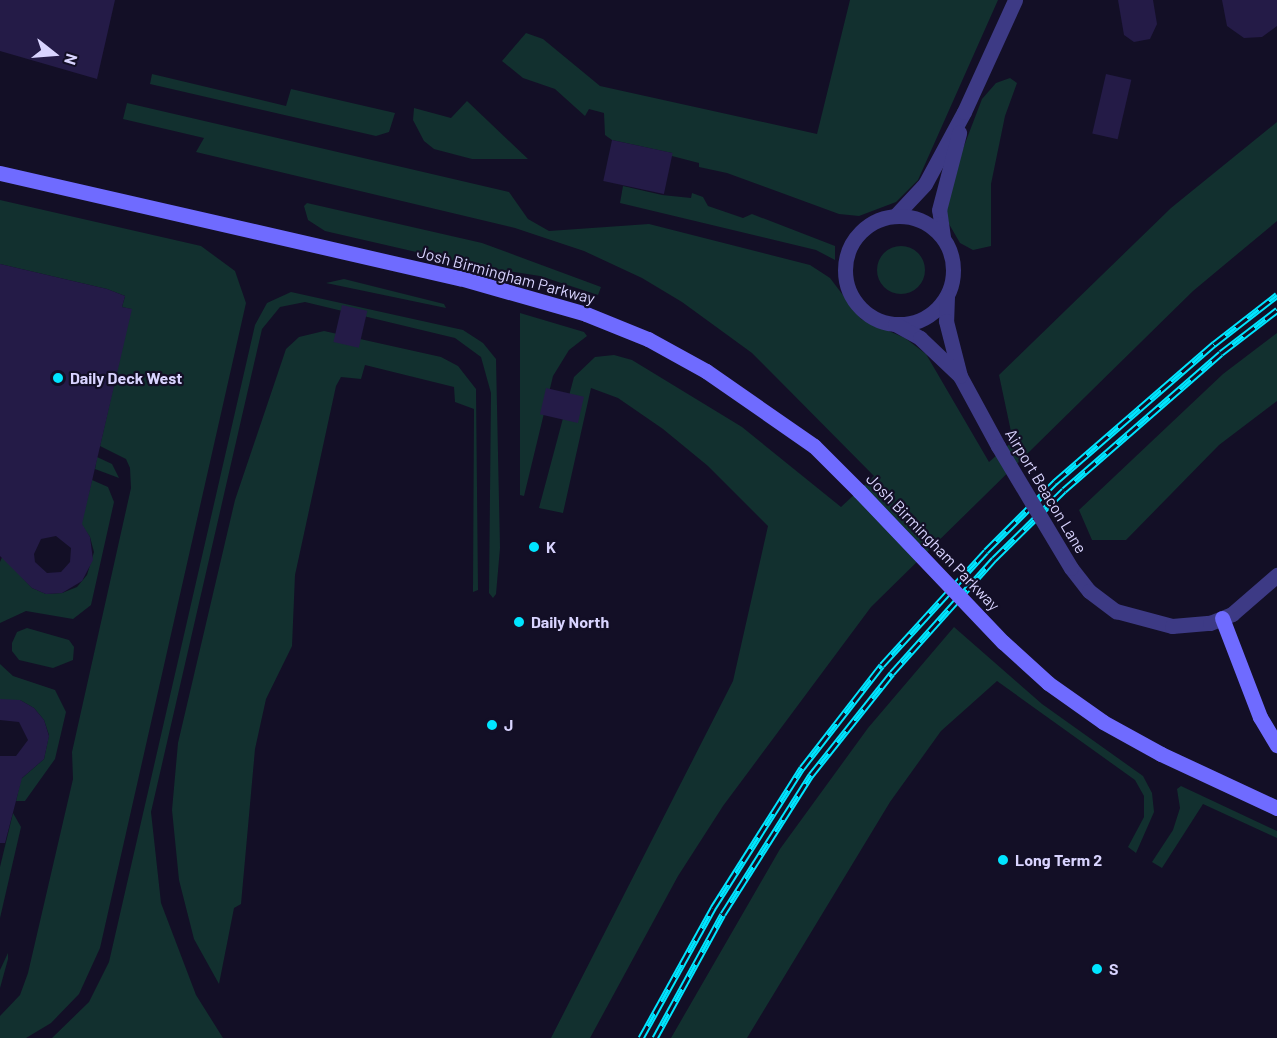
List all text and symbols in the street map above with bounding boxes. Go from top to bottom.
north arrow [24,24,84,84]
text: N [61,52,82,67]
street label: Josh Birmingham Parkway [415,242,597,308]
place label: Daily Deck West [70,368,182,388]
marker: Daily Deck West [51,371,65,385]
street label: Airport Beacon Lane [1001,425,1091,557]
street label: Josh Birmingham Parkway [862,469,1004,615]
place label: K [546,537,556,557]
marker: K [527,540,541,554]
place label: Daily North [531,612,609,632]
marker: Daily North [512,615,526,629]
place label: J [504,715,513,735]
marker: J [485,718,499,732]
place label: Long Term 2 [1015,850,1102,870]
marker: Long Term 2 [996,853,1010,867]
place label: S [1109,959,1119,979]
marker: S [1090,962,1104,976]

